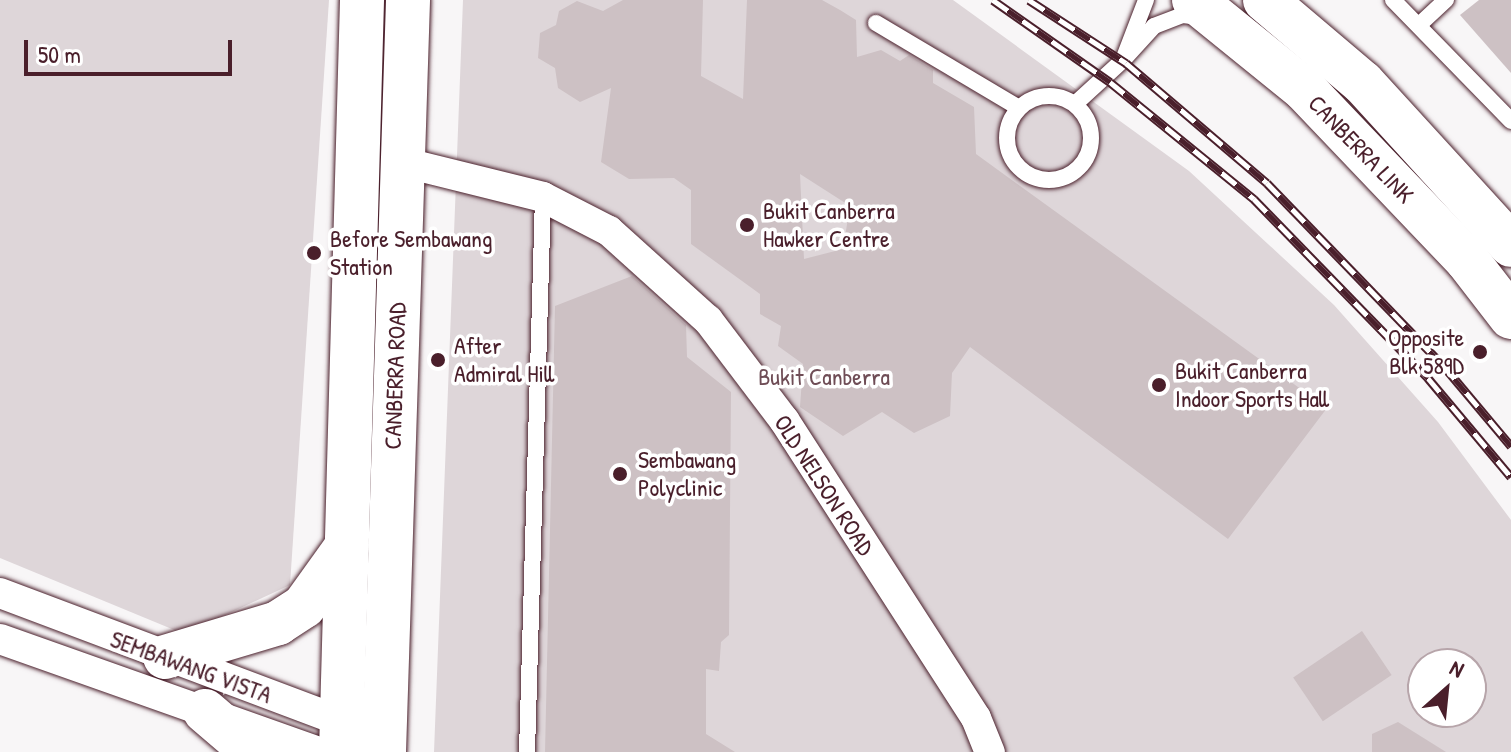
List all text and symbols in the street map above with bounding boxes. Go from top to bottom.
scale bar [28,24,236,74]
text: 50 m [38,38,81,70]
street label: CANBERRA LINK [1302,89,1420,209]
place label: Bukit Canberra Hawker Centre [763,197,895,253]
marker: Bukit Canberra Hawker Centre [738,216,756,234]
place label: Before Sembawang Station [330,225,493,281]
marker: Before Sembawang Station [305,244,323,262]
street label: CANBERRA ROAD [378,302,412,450]
place label: Opposite Blk 589D [1388,324,1464,380]
place label: After Admiral Hill [454,332,554,388]
marker: Opposite Blk 589D [1471,343,1489,361]
marker: After Admiral Hill [429,351,447,369]
place label: Bukit Canberra Indoor Sports Hall [1175,357,1329,413]
park label: Bukit Canberra [758,363,890,391]
marker: Bukit Canberra Indoor Sports Hall [1150,376,1168,394]
street label: OLD NELSON ROAD [768,409,880,561]
place label: Sembawang Polyclinic [638,446,736,502]
marker: Sembawang Polyclinic [609,463,631,485]
street label: SEMBAWANG VISTA [107,625,275,709]
north arrow [1407,648,1487,728]
text: N [1445,652,1469,684]

